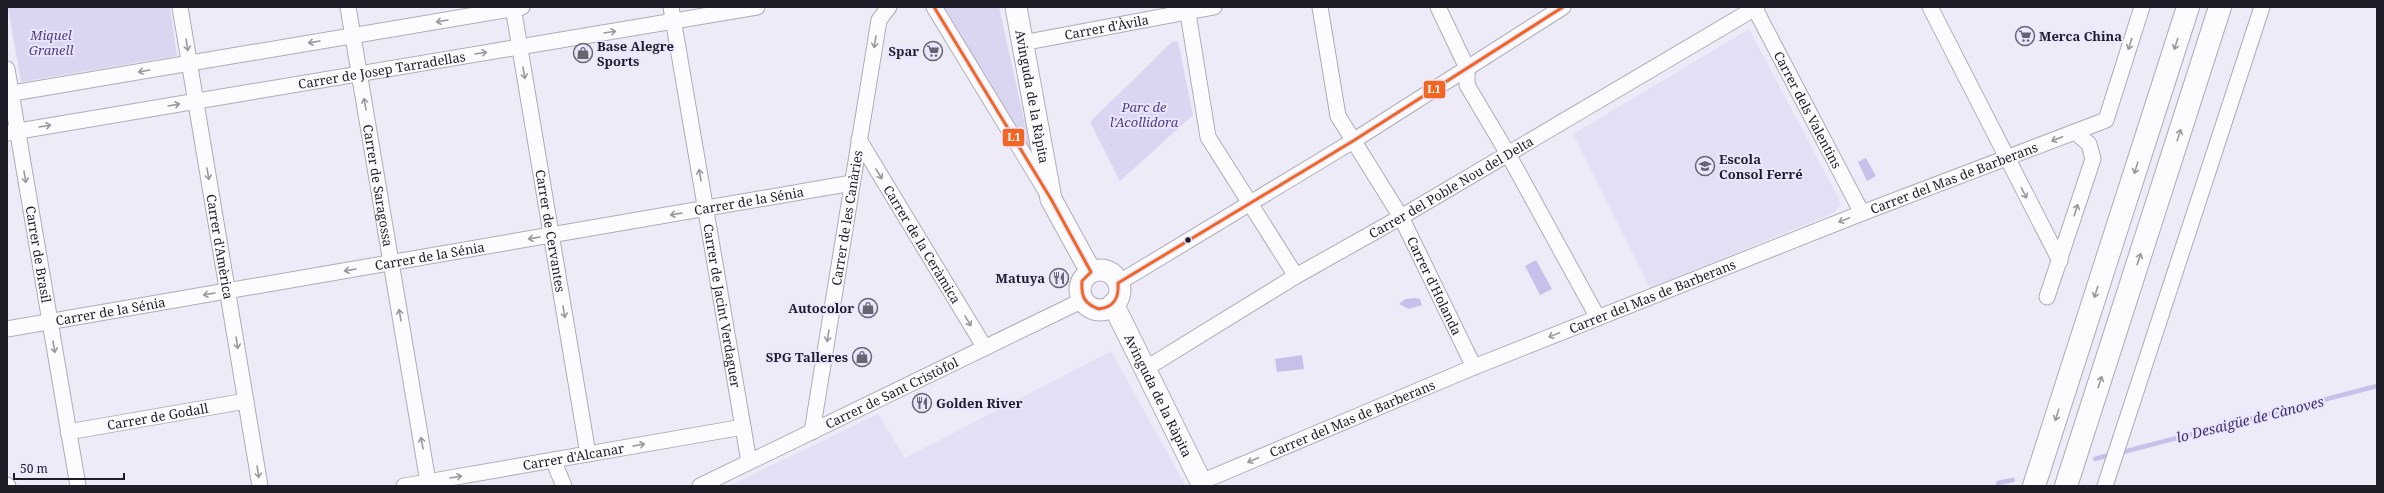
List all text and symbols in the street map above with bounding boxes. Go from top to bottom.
street label: Carrer d'Àvila [1063,10,1150,44]
one-way arrow [436,17,449,25]
supermarket icon: Merca China [2014,25,2036,47]
park label: Miquel Granell [29,26,73,59]
place label: Merca China [2039,27,2122,45]
one-way arrow [603,28,616,36]
street label: Avinguda de la Ràpita [1011,28,1053,165]
one-way arrow [871,35,879,48]
place label: Base Alegre Sports [597,37,674,70]
one-way arrow [2172,37,2179,50]
one-way arrow [307,38,320,46]
one-way arrow [2126,38,2133,51]
one-way arrow [183,39,191,52]
supermarket icon: Spar [922,40,944,62]
shop icon: Base Alegre Sports [572,42,594,64]
place label: Spar [888,42,919,60]
street label: Carrer de Josep Tarradellas [297,47,467,93]
street label: Carrer dels Valentins [1770,48,1846,172]
one-way arrow [474,49,487,57]
one-way arrow [520,66,528,79]
one-way arrow [138,67,151,75]
line badge: L1 [1423,80,1446,99]
text: L1 [1427,81,1441,96]
one-way arrow [361,98,369,111]
park label: Parc de l'Acollidora [1110,98,1179,131]
one-way arrow [167,101,180,109]
one-way arrow [39,122,52,130]
street label: Carrer de Saragossa [359,123,397,248]
line badge: L1 [1002,128,1025,147]
one-way arrow [2176,128,2183,141]
text: L1 [1007,129,1021,144]
street label: Carrer del Poble Nou del Delta [1365,132,1537,242]
one-way arrow [2051,135,2063,143]
street label: Carrer del Mas de Barberans [1868,138,2040,218]
street label: Carrer de les Canàries [827,149,867,287]
place label: Escola Consol Ferré [1719,150,1803,183]
school or university icon: Escola Consol Ferré [1694,155,1716,177]
one-way arrow [2132,161,2139,174]
one-way arrow [204,167,212,180]
street label: Carrer de Cervantes [531,168,570,294]
one-way arrow [876,168,884,180]
one-way arrow [696,169,704,182]
one-way arrow [21,170,29,183]
street label: Carrer de la Sénia [693,182,805,219]
street label: Carrer de la Ceràmica [879,182,965,307]
one-way arrow [2021,186,2029,198]
street label: Carrer d'Amèrica [202,193,238,301]
street label: Carrer de Brasil [21,204,56,304]
one-way arrow [2073,204,2080,217]
one-way arrow [670,210,683,218]
one-way arrow [1838,217,1850,225]
street label: Carrer de Jacint Verdaguer [699,222,745,389]
street label: Carrer d'Holanda [1403,233,1466,338]
one-way arrow [528,234,541,242]
unlabelled marker [1183,235,1193,245]
street label: Carrer de la Sénia [373,238,486,274]
one-way arrow [2136,253,2144,265]
street label: Carrer del Mas de Barberans [1566,255,1738,337]
one-way arrow [344,266,357,274]
restaurant icon: Matuya [1048,267,1070,289]
place label: Matuya [996,269,1045,287]
one-way arrow [2092,285,2100,297]
one-way arrow [202,290,215,298]
street label: Carrer de la Sénia [54,293,167,329]
shop icon: Autocolor [857,297,879,319]
place label: Autocolor [788,299,854,317]
one-way arrow [560,305,568,318]
one-way arrow [396,309,404,322]
one-way arrow [965,315,973,327]
one-way arrow [823,329,831,342]
street label: Avinguda de la Ràpita [1120,331,1196,460]
one-way arrow [1548,332,1560,340]
one-way arrow [233,336,241,349]
one-way arrow [50,340,58,353]
shop icon: SPG Talleres [851,346,873,368]
place label: SPG Talleres [766,348,848,366]
street label: Carrer de Sant Cristòfol [822,353,961,433]
street label: Carrer del Mas de Barberans [1267,375,1438,461]
one-way arrow [2096,377,2104,389]
water label: lo Desaigüe de Cànoves [2174,391,2326,447]
restaurant icon: Golden River [911,392,933,414]
place label: Golden River [936,394,1023,412]
street label: Carrer de Godall [106,399,210,434]
one-way arrow [2052,409,2060,421]
one-way arrow [418,437,426,450]
street label: Carrer d'Alcanar [521,439,626,474]
one-way arrow [632,441,645,449]
scale bar [14,455,124,481]
one-way arrow [1247,457,1259,465]
text: 50 m [20,460,48,477]
one-way arrow [254,465,262,478]
one-way arrow [449,473,462,481]

